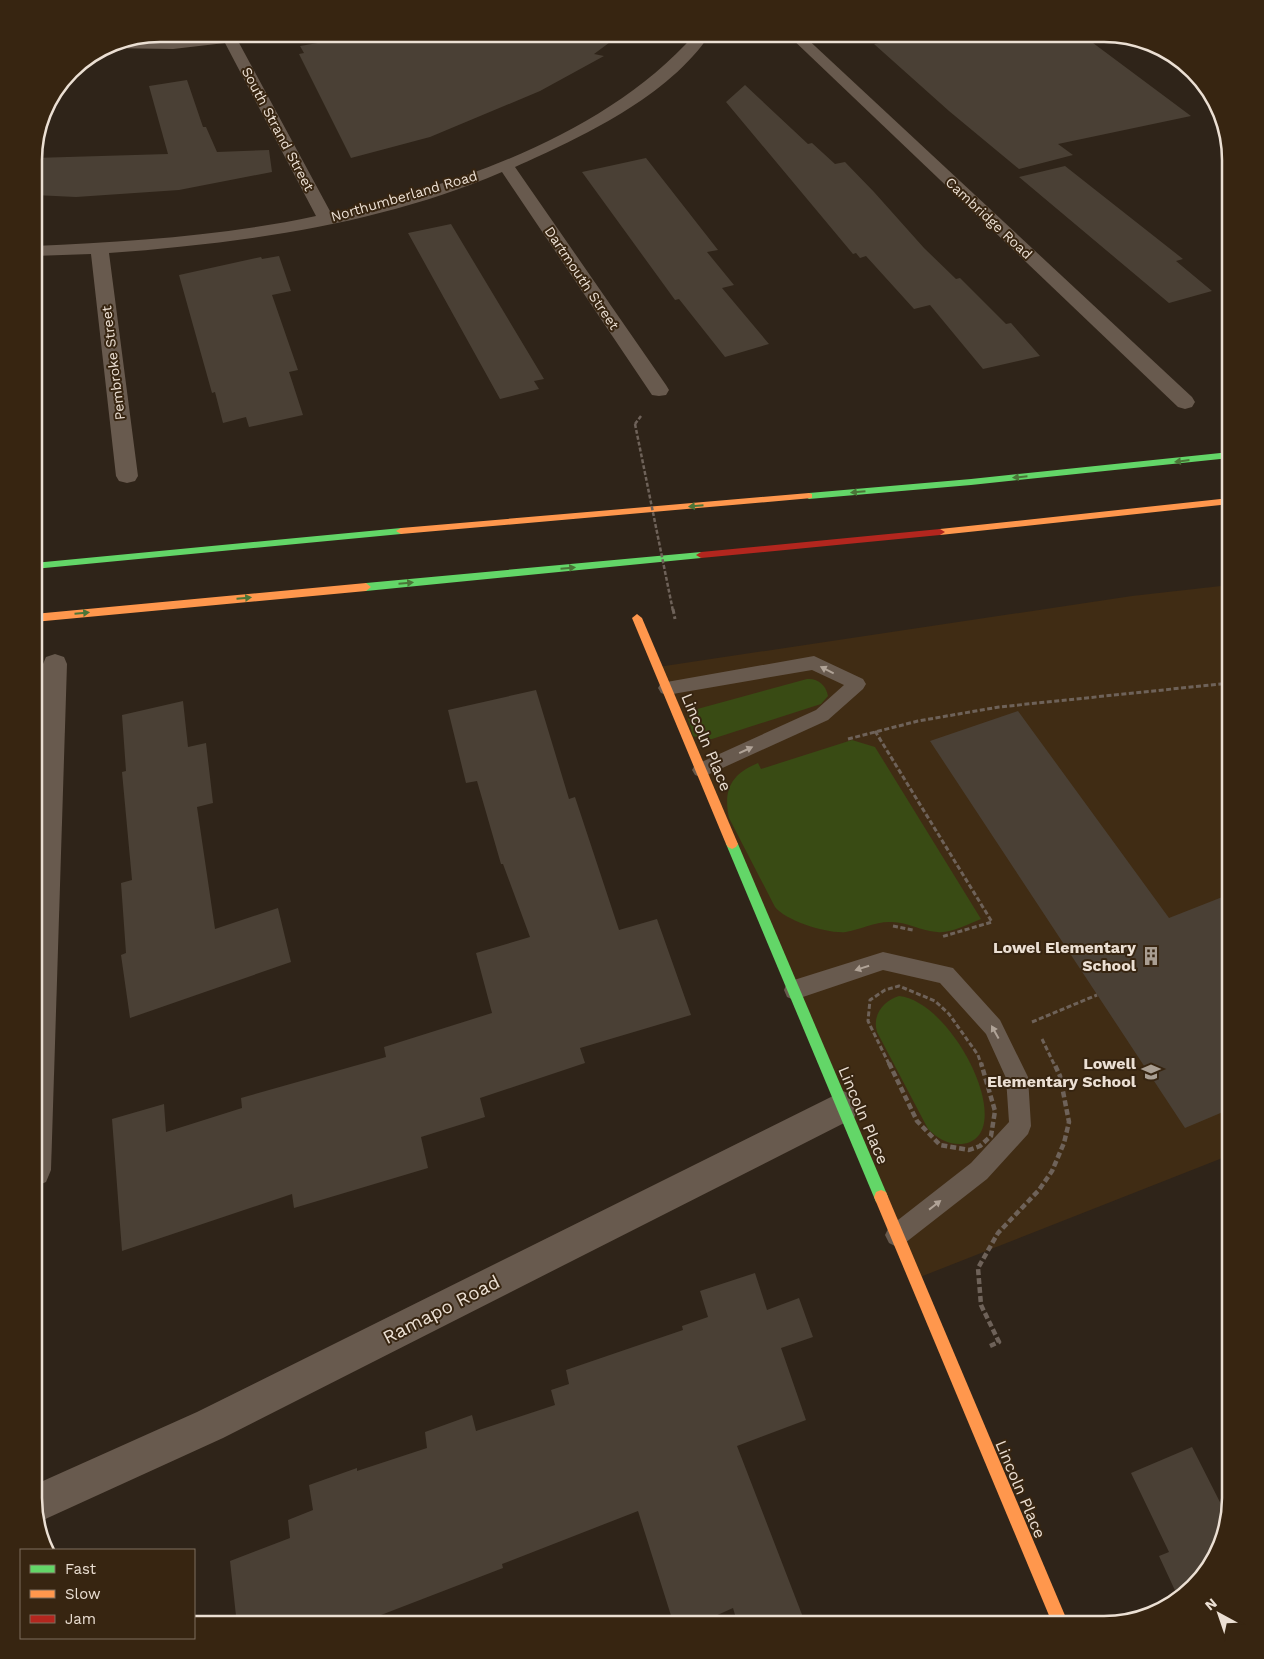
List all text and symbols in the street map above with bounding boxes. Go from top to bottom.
street label: South Strand Street [239,64,318,194]
street label: Northumberland Road [329,167,479,225]
street label: Cambridge Road [942,174,1036,262]
street label: Dartmouth Street [542,223,623,333]
street label: Pembroke Street [98,305,128,421]
one-way arrow [1174,457,1190,465]
one-way arrow [1012,474,1028,482]
one-way arrow [850,488,866,496]
one-way arrow [688,502,704,510]
one-way arrow [560,563,576,571]
one-way arrow [398,579,414,587]
one-way arrow [237,594,253,602]
one-way arrow [75,609,91,617]
one-way arrow [820,666,835,674]
street label: Lincoln Place [677,690,736,794]
one-way arrow [739,745,753,753]
place label: Lowel Elementary School [993,938,1137,975]
building icon: Lowel Elementary School [1140,945,1162,967]
one-way arrow [854,965,869,972]
one-way arrow [991,1025,999,1040]
place label: Lowell Elementary School [987,1054,1137,1091]
school or university icon: Lowell Elementary School [1140,1061,1162,1083]
street label: Lincoln Place [834,1063,893,1167]
one-way arrow [928,1200,942,1210]
street label: Ramapo Road [379,1270,504,1349]
street label: Lincoln Place [991,1437,1050,1541]
legend [20,1549,195,1639]
text: Fast [65,1560,97,1578]
text: Slow [65,1585,101,1603]
north arrow [1194,1589,1244,1639]
text: N [1202,1595,1220,1614]
text: Jam [65,1610,96,1628]

